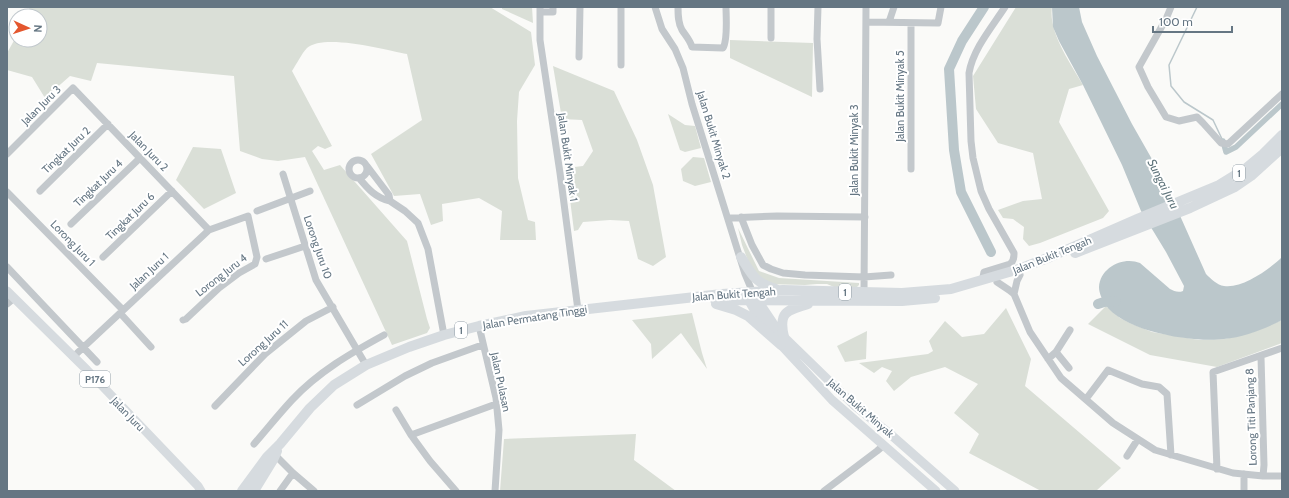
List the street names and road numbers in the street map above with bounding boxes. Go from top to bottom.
street label: Jalan Bukit Minyak 5 [893,50,907,143]
street label: Jalan Juru 3 [17,82,64,129]
street label: Jalan Bukit Minyak 2 [694,88,734,181]
street label: Jalan Bukit Minyak 3 [847,104,861,197]
street label: Jalan Bukit Minyak 1 [555,111,581,202]
street label: Tingkat Juru 2 [39,123,93,177]
street label: Jalan Juru 2 [126,127,172,174]
street label: Tingkat Juru 4 [71,156,126,210]
road number: 1 [1233,165,1245,181]
street label: Tingkat Juru 6 [103,189,157,243]
street label: Lorong Juru 10 [301,213,336,281]
street label: Lorong Juru 1 [48,217,98,269]
street label: Jalan Bukit Tengah [1010,233,1093,278]
street label: Jalan Juru 1 [126,249,171,293]
street label: Lorong Juru 4 [192,250,250,299]
street label: Jalan Bukit Tengah [691,284,776,304]
road number: 1 [839,284,851,300]
street label: Jalan Permatang Tinggi [481,302,588,332]
street label: Lorong Juru 11 [235,317,291,369]
road number: 1 [455,322,467,338]
street label: Jalan Pulasan [488,350,514,413]
street label: Lorong Titi Panjang 8 [1242,368,1260,466]
road number: P176 [80,371,110,387]
street label: Jalan Bukit Minyak [824,375,897,441]
street label: Jalan Juru [108,393,148,434]

